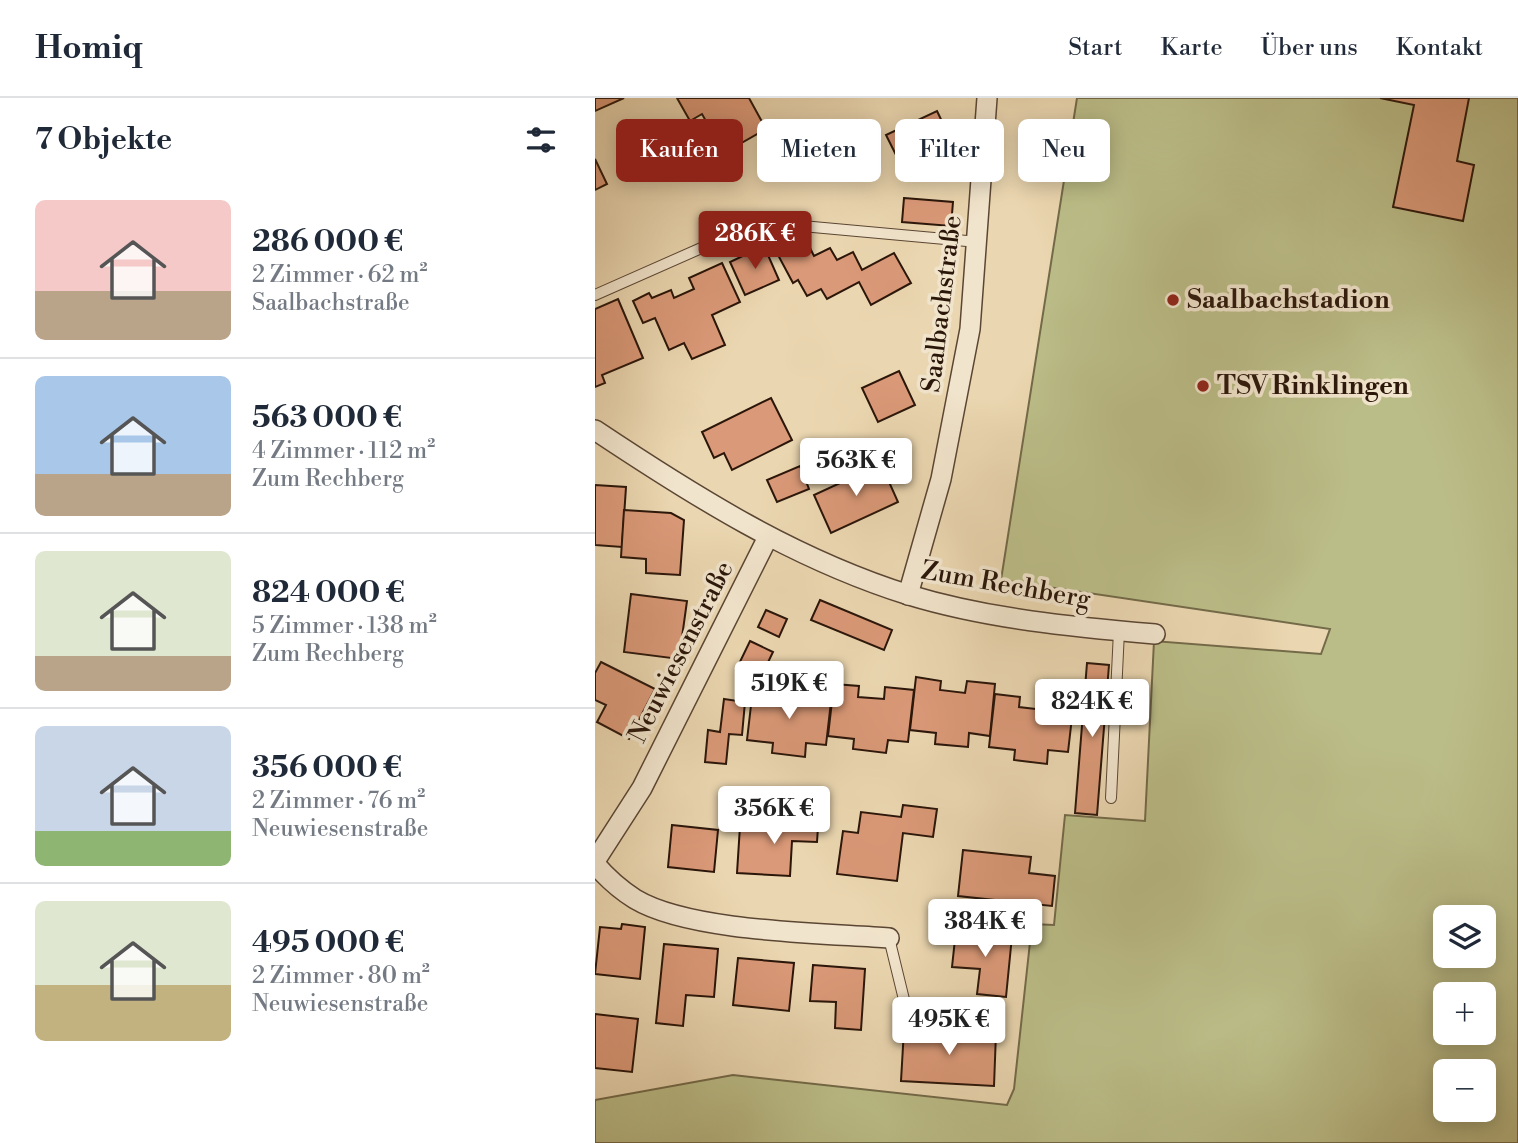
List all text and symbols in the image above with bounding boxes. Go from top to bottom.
text: Homiq [35,28,143,69]
text: Start [1068,33,1122,63]
text: Karte [1160,33,1223,63]
text: Über uns [1261,33,1358,63]
text: Kontakt [1396,33,1483,63]
chip: Kaufen [616,119,743,182]
chip: Mieten [757,119,881,182]
chip: Filter [895,119,1004,182]
chip: Neu [1018,119,1110,182]
text: 7 Objekte [35,121,172,159]
icon: filters [522,121,560,159]
pin: 286K € [698,212,812,271]
street label: Saalbachstraße [915,214,969,394]
text: 286K € [715,220,795,248]
text: 286 000 € [252,223,403,261]
icon: home [91,228,175,312]
text: 2 Zimmer · 62 m² [252,261,428,289]
place label: Saalbachstadion [1187,284,1390,316]
text: Saalbachstraße [252,289,410,317]
marker: Saalbachstadion [1165,292,1181,308]
place label: TSV Rinklingen [1217,370,1409,402]
marker: TSV Rinklingen [1195,378,1211,394]
text: 563 000 € [252,399,402,437]
icon: home [91,404,175,488]
text: 4 Zimmer · 112 m² [252,437,435,465]
pin: 563K € [799,438,913,498]
text: 563K € [816,447,896,475]
text: Zum Rechberg [252,465,404,493]
street label: Zum Rechberg [919,554,1094,616]
street label: Neuwiesenstraße [621,556,741,748]
text: 824 000 € [252,574,405,612]
icon: home [91,579,175,663]
text: 5 Zimmer · 138 m² [252,612,437,640]
text: Zum Rechberg [252,640,404,668]
pin: 519K € [732,662,846,721]
text: 519K € [751,670,827,698]
pin: 824K € [1035,680,1149,739]
text: 824K € [1051,688,1133,716]
text: 356 000 € [252,749,402,787]
icon: home [91,754,175,838]
pin: 356K € [717,786,831,846]
text: 2 Zimmer · 76 m² [252,787,425,815]
text: 356K € [734,795,814,823]
text: Neuwiesenstraße [252,815,428,843]
pin: 384K € [928,900,1042,959]
map controls [1433,905,1496,1122]
button: layers [1433,905,1496,968]
text: 384K € [944,908,1026,936]
text: 495 000 € [252,924,404,962]
icon: home [91,929,175,1013]
text: 2 Zimmer · 80 m² [252,962,430,990]
button: + [1433,982,1496,1045]
text: Neuwiesenstraße [252,990,428,1018]
pin: 495K € [892,998,1006,1057]
text: 495K € [908,1006,990,1034]
button: − [1433,1059,1496,1122]

